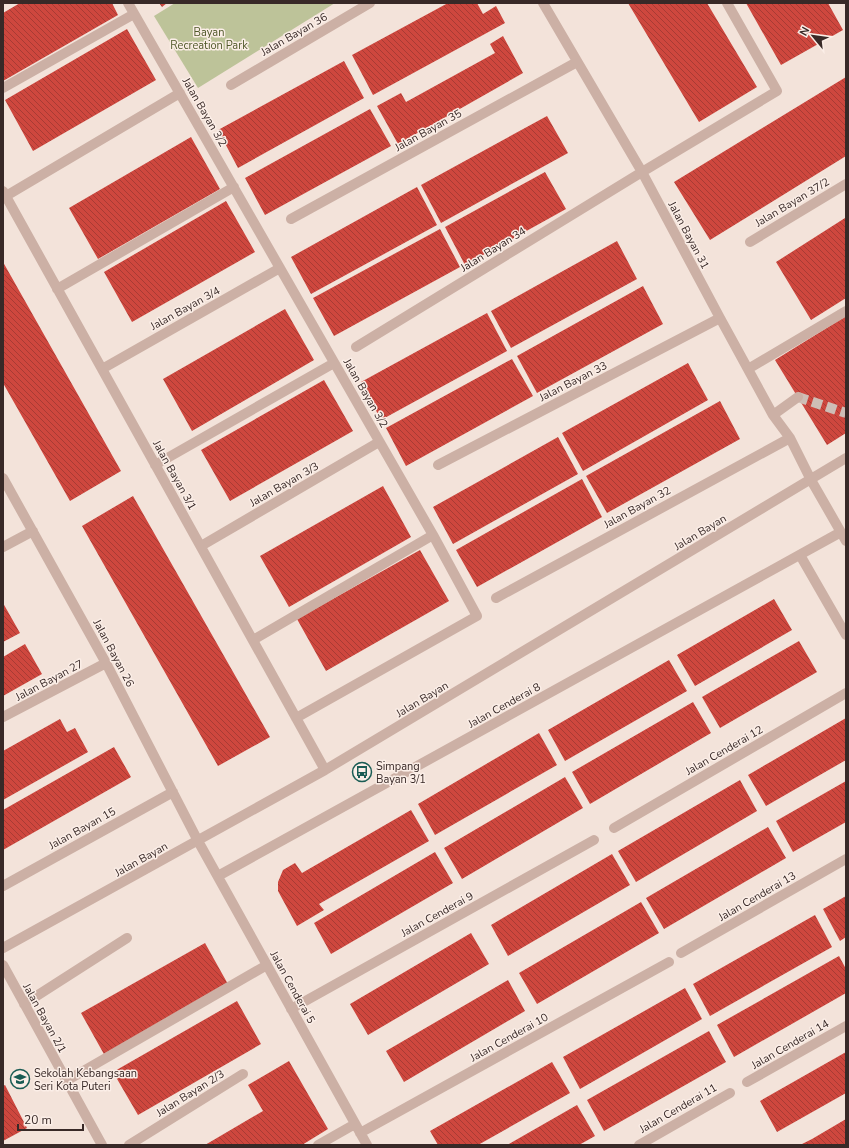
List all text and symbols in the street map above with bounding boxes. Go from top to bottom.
street label: Jalan Bayan 36 [257,9,331,60]
north arrow [793,16,833,56]
text: N [796,24,813,39]
park label: Bayan Recreation Park [170,25,248,53]
street label: Jalan Bayan 3/2 [178,74,230,150]
street label: Jalan Bayan 35 [391,106,465,156]
street label: Jalan Bayan 37/2 [751,174,832,231]
street label: Jalan Bayan 31 [664,198,713,272]
street label: Jalan Bayan 34 [457,223,529,276]
street label: Jalan Bayan 3/4 [147,283,223,334]
street label: Jalan Bayan 3/2 [339,355,391,431]
street label: Jalan Bayan 33 [536,358,610,405]
street label: Jalan Bayan 3/1 [149,437,200,513]
street label: Jalan Bayan 3/3 [246,459,322,511]
street label: Jalan Bayan 32 [600,483,673,533]
street label: Jalan Bayan [671,511,729,554]
street label: Jalan Bayan 26 [89,616,138,690]
street label: Jalan Bayan 27 [12,656,86,705]
street label: Jalan Bayan [393,678,451,721]
street label: Jalan Cenderai 8 [464,679,543,732]
street label: Jalan Cenderai 12 [682,722,766,779]
place label: Simpang Bayan 3/1 [376,759,426,787]
bus stop icon: Simpang Bayan 3/1 [351,761,373,783]
street label: Jalan Bayan 15 [45,804,119,854]
street label: Jalan Bayan [111,839,170,881]
street label: Jalan Cenderai 13 [715,868,799,925]
street label: Jalan Cenderai 9 [397,888,476,941]
street label: Jalan Cenderai 5 [266,947,319,1026]
street label: Jalan Bayan 2/1 [19,980,70,1056]
street label: Jalan Cenderai 10 [467,1010,551,1066]
street label: Jalan Cenderai 14 [748,1016,832,1073]
place label: Sekolah Kebangsaan Seri Kota Puteri [34,1066,137,1094]
street label: Jalan Bayan 2/3 [153,1067,227,1121]
school or university icon: Sekolah Kebangsaan Seri Kota Puteri [9,1068,31,1090]
street label: Jalan Cenderai 11 [636,1080,720,1137]
scale bar [18,1106,83,1132]
text: 20 m [24,1112,52,1128]

